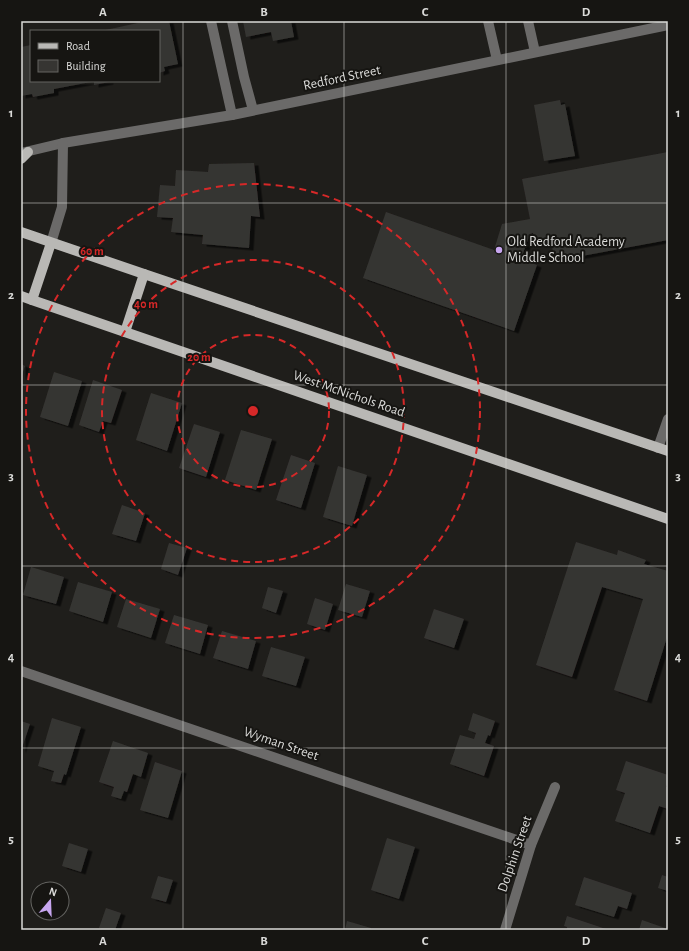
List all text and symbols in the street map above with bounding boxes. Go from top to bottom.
text: A [99,6,107,19]
text: B [260,6,268,19]
text: C [422,6,429,19]
text: D [582,6,591,19]
legend [30,30,160,82]
text: Road [66,40,90,52]
text: Building [66,60,106,72]
street label: Redford Street [302,63,382,93]
text: 1 [9,107,13,120]
text: 1 [676,107,680,120]
place label: Old Redford Academy Middle School [507,235,625,265]
text: 60 m [80,245,104,257]
marker: Old Redford Academy Middle School [494,245,504,255]
text: 2 [8,289,14,302]
text: 2 [675,289,681,302]
text: 40 m [134,298,158,310]
text: 20 m [187,351,211,363]
street label: West McNichols Road [291,368,407,420]
centre of rings [246,404,260,418]
text: 3 [8,470,14,483]
text: 3 [675,470,681,483]
text: 4 [8,651,15,664]
text: 4 [675,651,682,664]
street label: Wyman Street [242,725,321,764]
street label: Dolphin Street [495,814,535,894]
text: 5 [8,833,14,846]
text: 5 [675,833,681,846]
north arrow [30,881,70,921]
text: N [48,886,59,898]
text: A [99,935,107,948]
text: B [260,935,268,948]
text: C [422,935,429,948]
text: D [582,935,591,948]

